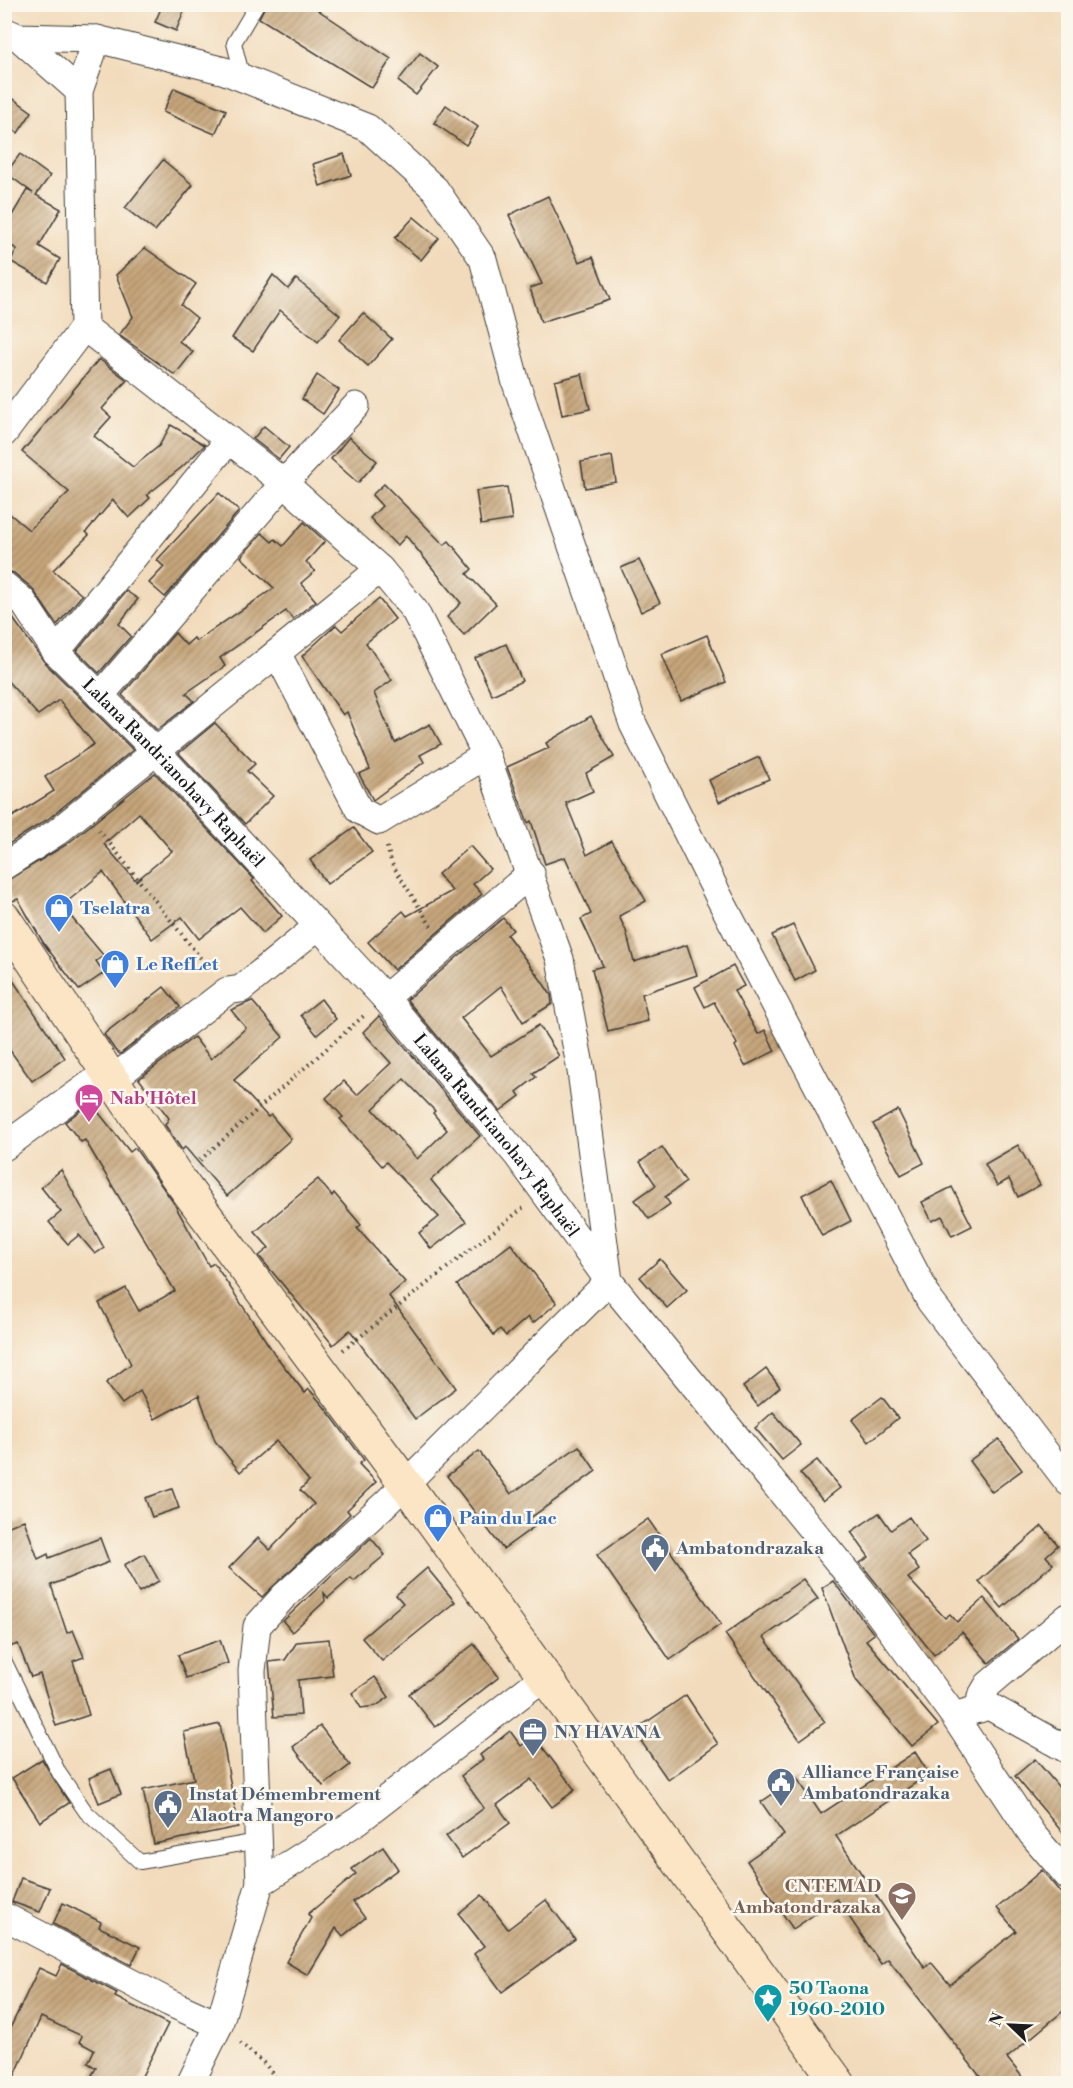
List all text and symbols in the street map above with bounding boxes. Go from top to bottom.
street label: Lalana Randrianohavy Raphaël [77,673,270,873]
shop icon: Tselatra [43,892,75,934]
place label: Tselatra [80,897,150,920]
shop icon: Le RefLet [99,948,131,990]
place label: Le RefLet [136,953,219,976]
street label: Lalana Randrianohavy Raphaël [408,1029,584,1242]
hotel icon: Nab'Hôtel [73,1082,105,1124]
place label: Nab'Hôtel [110,1087,197,1110]
shop icon: Pain du Lac [422,1502,454,1544]
place label: Pain du Lac [459,1507,557,1530]
public building icon: Ambatondrazaka [639,1532,671,1574]
place label: Ambatondrazaka [675,1537,824,1560]
office icon: NY HAVANA [517,1716,549,1758]
place label: NY HAVANA [554,1721,662,1744]
place label: Alliance Française Ambatondrazaka [801,1761,959,1805]
public building icon: Alliance Française Ambatondrazaka [765,1766,797,1808]
place label: Instat Démembrement Alaotra Mangoro [188,1783,381,1827]
public building icon: Instat Démembrement Alaotra Mangoro [152,1788,184,1830]
place label: CNTEMAD Ambatondrazaka [732,1875,881,1919]
school or university icon: CNTEMAD Ambatondrazaka [886,1880,918,1922]
place label: 50 Taona 1960-2010 [789,1977,885,2021]
place icon: 50 Taona 1960-2010 [752,1982,784,2024]
north arrow [980,1995,1040,2055]
text: N [985,2009,1009,2029]

